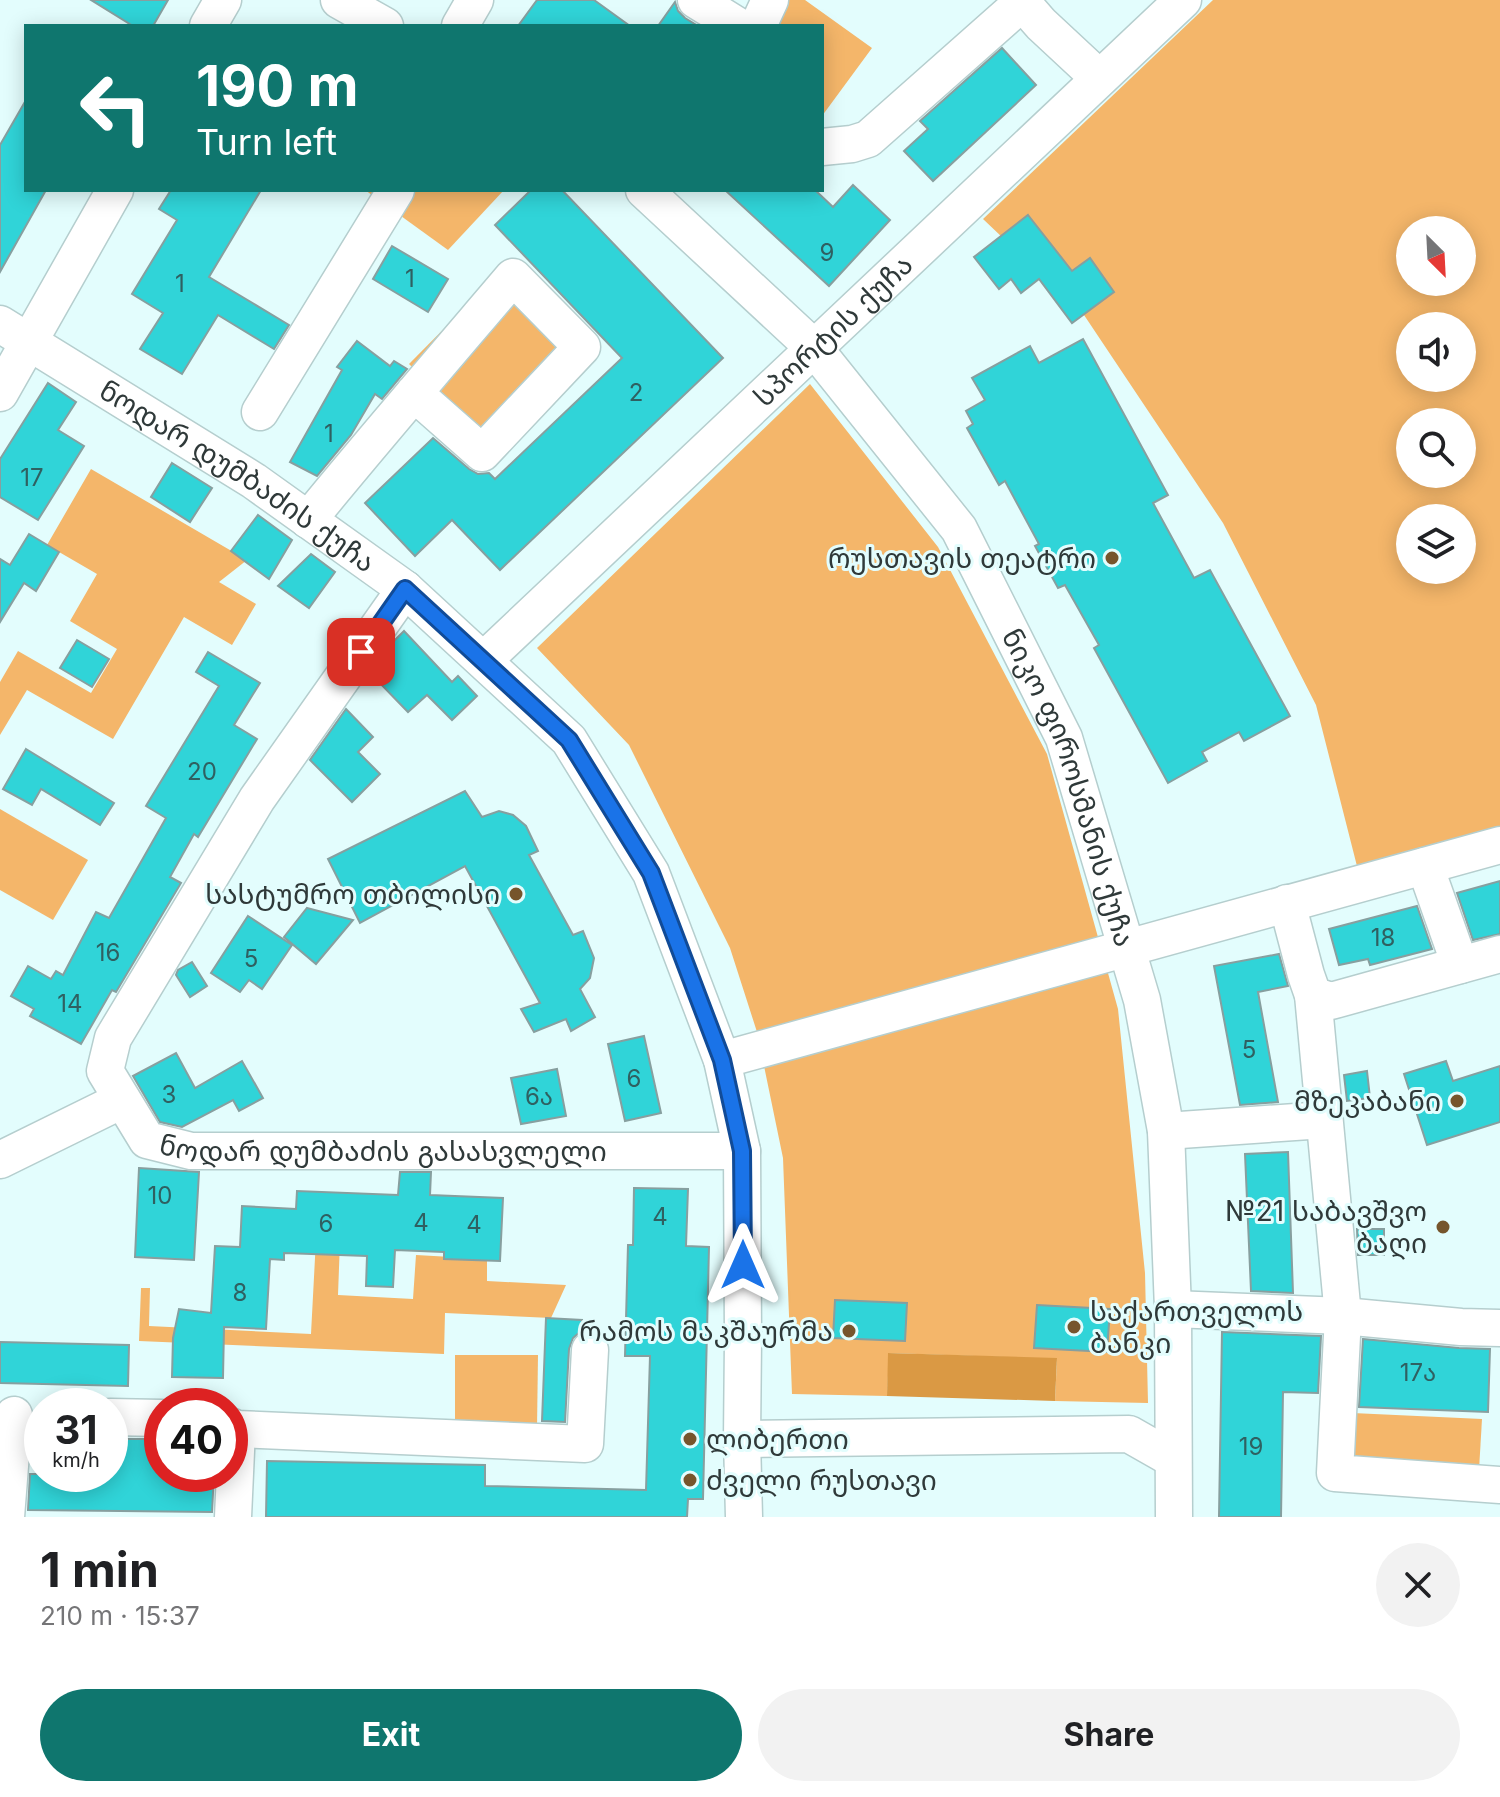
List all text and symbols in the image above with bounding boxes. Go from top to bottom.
text: 190 m [196,52,359,120]
icon: left [64,56,168,160]
text: Turn left [196,120,337,164]
north arrow [1396,216,1476,296]
map controls [1396,216,1476,584]
house number: 9 [820,238,834,267]
street label: სპორტის ქუჩა [746,247,920,414]
house number: 1 [405,264,415,293]
house number: 1 [175,269,185,298]
button: sound [1396,312,1476,392]
street label: ნოდარ დუმბაძის ქუჩა [93,373,382,579]
house number: 2 [629,378,643,407]
button: search [1396,408,1476,488]
house number: 1 [324,419,334,448]
house number: 17 [20,463,44,492]
button: layers [1396,504,1476,584]
place label: რუსთავის თეატრი [828,541,1096,575]
marker: რუსთავის თეატრი [1103,549,1121,567]
pin [327,618,395,686]
street label: ნიკო ფიროსმანის ქუჩა [995,623,1142,950]
icon: arrive [339,630,383,674]
house number: 20 [187,757,217,786]
place label: სასტუმრო თბილისი [205,877,500,911]
marker: სასტუმრო თბილისი [507,885,525,903]
house number: 18 [1371,923,1395,952]
house number: 16 [96,938,120,967]
house number: 5 [244,944,258,973]
house number: 14 [57,989,83,1018]
house number: 5 [1242,1035,1256,1064]
house number: 6 [627,1064,641,1093]
house number: 3 [162,1080,176,1109]
house number: 6ა [525,1082,553,1111]
place label: მზეკაბანი [1294,1084,1441,1118]
marker: მზეკაბანი [1448,1092,1466,1110]
street label: ნოდარ დუმბაძის გასასვლელი [156,1127,607,1169]
house number: 10 [148,1181,172,1210]
place label: №21 საბავშვო ბაღი [1225,1194,1427,1260]
house number: 4 [652,1202,668,1231]
house number: 4 [413,1208,429,1237]
house number: 6 [319,1209,333,1238]
house number: 4 [466,1210,482,1239]
marker: №21 საბავშვო ბაღი [1434,1218,1452,1236]
position arrow [701,1223,785,1307]
house number: 8 [233,1278,247,1307]
place label: საქართველოს ბანკი [1090,1294,1303,1360]
place label: რამოს მაკშაურმა [579,1314,833,1348]
marker: საქართველოს ბანკი [1065,1318,1083,1336]
marker: რამოს მაკშაურმა [840,1322,858,1340]
house number: 17ა [1400,1358,1436,1387]
speed limit sign: 40 [144,1388,248,1492]
text: 31 [54,1405,98,1454]
place label: ლიბერთი [706,1422,849,1456]
marker: ლიბერთი [681,1430,699,1448]
house number: 19 [1239,1432,1263,1461]
text: km/h [52,1448,100,1472]
place label: ძველი რუსთავი [706,1463,937,1497]
marker: ძველი რუსთავი [681,1471,699,1489]
text: 1 min [40,1540,159,1599]
button: close [1376,1543,1460,1627]
text: 210 m · 15:37 [40,1600,200,1631]
button: Exit [40,1689,742,1781]
button: Share [758,1689,1460,1781]

